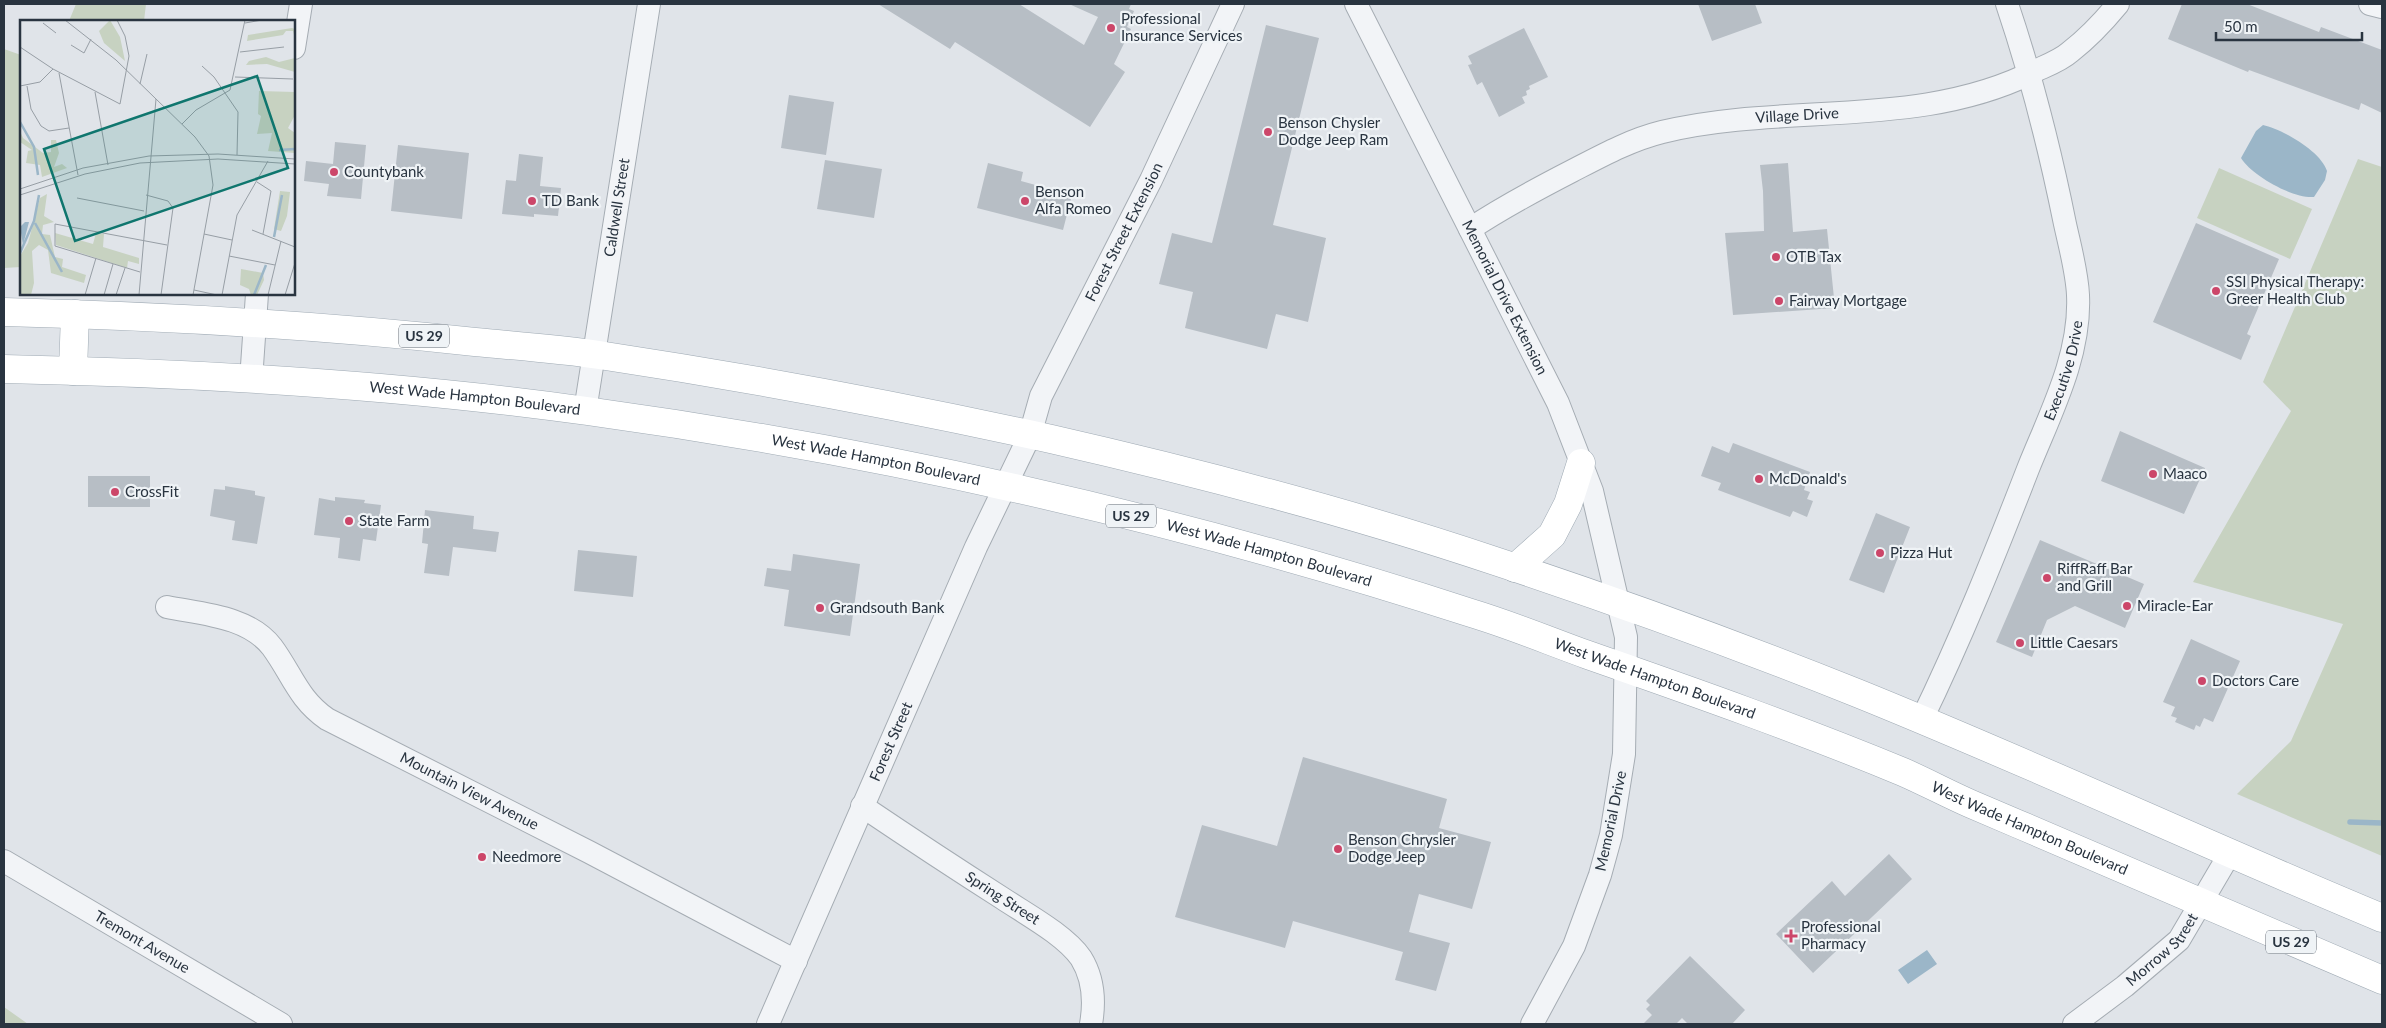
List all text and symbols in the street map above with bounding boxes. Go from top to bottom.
place label: Professional Insurance Services [1121,9,1243,44]
scale bar [2216,10,2362,42]
text: 50 m [2224,17,2258,35]
inset map [20,20,295,295]
marker: Professional Insurance Services [1105,22,1117,34]
street label: Village Drive [1755,103,1839,126]
place label: Benson Chysler Dodge Jeep Ram [1278,113,1388,148]
marker: Benson Chysler Dodge Jeep Ram [1262,126,1274,138]
street label: Caldwell Street [599,156,633,258]
street label: Forest Street Extension [1081,159,1166,304]
place label: Countybank [344,162,424,180]
marker: Countybank [328,166,340,178]
place label: Benson Alfa Romeo [1035,182,1111,217]
place label: TD Bank [542,191,600,209]
marker: TD Bank [526,195,538,207]
marker: Benson Alfa Romeo [1019,195,1031,207]
street label: Memorial Drive Extension [1459,217,1552,377]
place label: OTB Tax [1786,247,1842,265]
marker: OTB Tax [1770,251,1782,263]
place label: SSI Physical Therapy: Greer Health Club [2226,272,2364,307]
marker: SSI Physical Therapy: Greer Health Club [2210,285,2222,297]
place label: Fairway Mortgage [1789,291,1907,309]
marker: Fairway Mortgage [1773,295,1785,307]
street label: Executive Drive [2039,319,2085,423]
road number: US 29 [399,324,449,348]
street label: West Wade Hampton Boulevard [369,377,582,418]
street label: West Wade Hampton Boulevard [770,430,982,488]
place label: Maaco [2163,464,2207,482]
marker: Maaco [2147,468,2159,480]
place label: McDonald's [1769,469,1847,487]
marker: McDonald's [1753,473,1765,485]
place label: CrossFit [125,482,179,500]
marker: CrossFit [109,486,121,498]
road number: US 29 [1106,504,1156,528]
place label: State Farm [359,511,429,529]
marker: State Farm [343,515,355,527]
street label: West Wade Hampton Boulevard [1165,515,1374,589]
place label: Pizza Hut [1890,543,1953,561]
marker: Pizza Hut [1874,547,1886,559]
place label: RiffRaff Bar and Grill [2057,559,2133,594]
marker: RiffRaff Bar and Grill [2041,572,2053,584]
place label: Miracle-Ear [2137,596,2213,614]
place label: Grandsouth Bank [830,598,945,616]
marker: Miracle-Ear [2121,600,2133,612]
marker: Grandsouth Bank [814,602,826,614]
street label: West Wade Hampton Boulevard [1552,633,1758,722]
place label: Little Caesars [2030,633,2118,651]
marker: Little Caesars [2014,637,2026,649]
place label: Doctors Care [2212,671,2299,689]
marker: Doctors Care [2196,675,2208,687]
street label: Forest Street [865,698,916,784]
street label: Mountain View Avenue [397,748,542,833]
street label: Memorial Drive [1591,769,1629,873]
street label: West Wade Hampton Boulevard [1929,777,2131,878]
place label: Benson Chrysler Dodge Jeep [1348,830,1456,865]
marker: Benson Chrysler Dodge Jeep [1332,843,1344,855]
place label: Needmore [492,847,561,865]
marker: Needmore [476,851,488,863]
street label: Spring Street [962,867,1044,928]
street label: Tremont Avenue [91,906,194,976]
street label: Morrow Street [2122,909,2201,989]
place label: Professional Pharmacy [1801,917,1881,952]
marker: Professional Pharmacy [1785,930,1797,942]
road number: US 29 [2266,930,2316,954]

